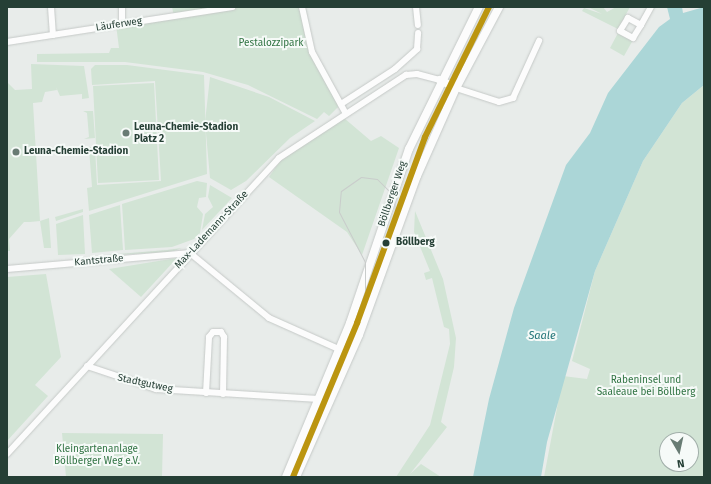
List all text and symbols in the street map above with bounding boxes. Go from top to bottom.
street label: Läuferweg [95,15,143,35]
park label: Pestalozzipark [239,38,303,50]
place label: Leuna-Chemie-Stadion Platz 2 [134,121,238,144]
marker: Leuna-Chemie-Stadion Platz 2 [121,128,131,138]
place label: Leuna-Chemie-Stadion [24,146,128,158]
marker: Leuna-Chemie-Stadion [11,147,21,157]
street label: Böllberger Weg [376,160,410,228]
street label: Max-Lademann-Straße [173,189,251,271]
marker: Böllberg [379,236,393,250]
place label: Böllberg [396,237,435,249]
street label: Kantstraße [74,253,124,269]
water label: Saale [528,329,556,343]
street label: Stadtgutweg [116,372,174,396]
park label: Rabeninsel und Saaleaue bei Böllberg [597,374,695,398]
north arrow [659,432,699,472]
park label: Kleingartenanlage Böllberger Weg e.V. [54,443,140,466]
text: N [676,456,685,470]

